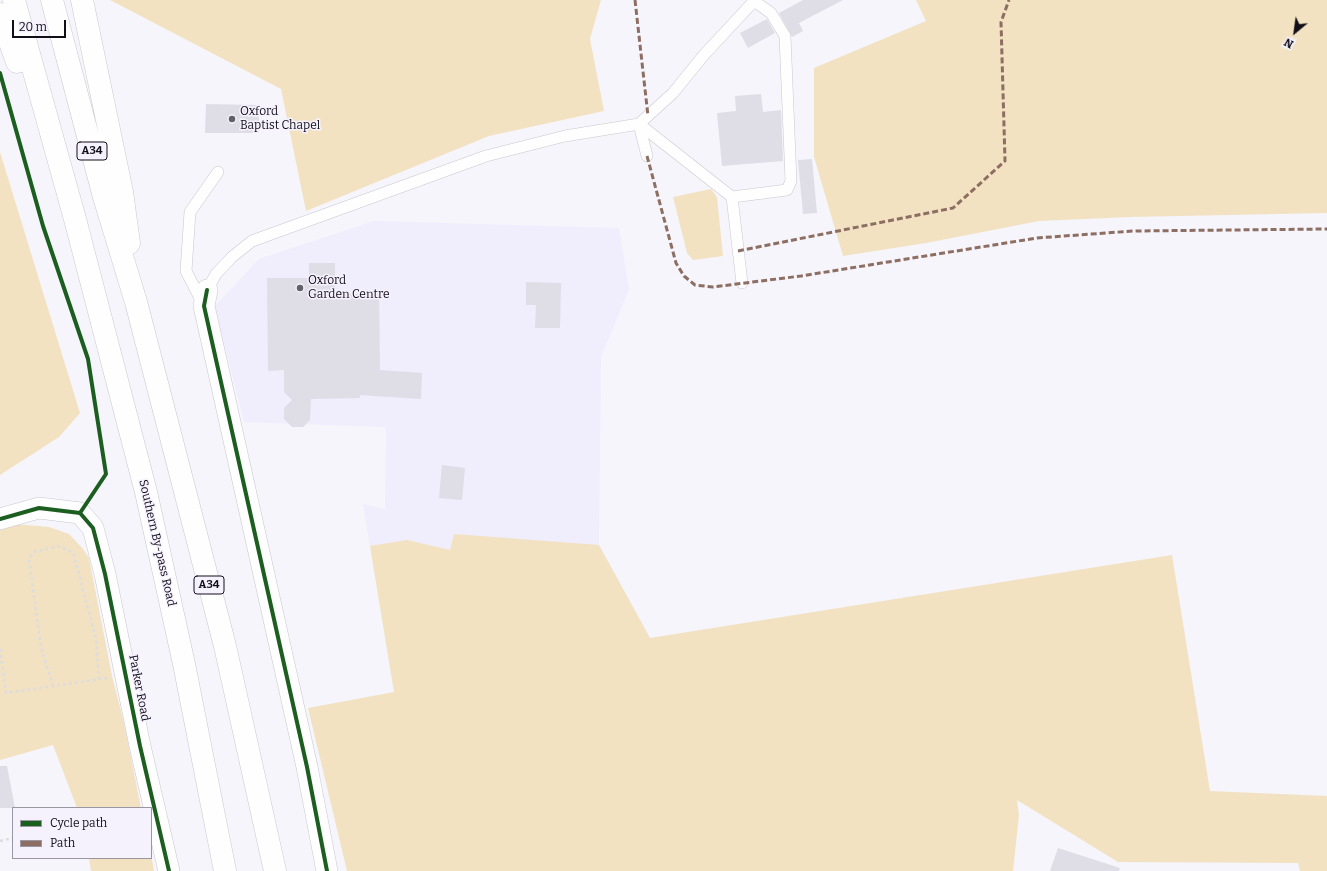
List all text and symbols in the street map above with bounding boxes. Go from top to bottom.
scale bar [14,12,68,38]
north arrow [1275,12,1315,52]
text: 20 m [19,20,47,34]
text: N [1282,35,1296,51]
place label: Oxford Baptist Chapel [240,105,320,133]
marker: Oxford Baptist Chapel [227,114,237,124]
road number: A34 [77,142,107,160]
place label: Oxford Garden Centre [308,274,389,302]
marker: Oxford Garden Centre [295,283,305,293]
street label: Southern By-pass Road [135,478,179,608]
road number: A34 [194,576,224,594]
street label: Parker Road [126,654,152,722]
legend [12,807,152,859]
text: Cycle path [50,816,107,830]
text: Path [50,836,75,850]

